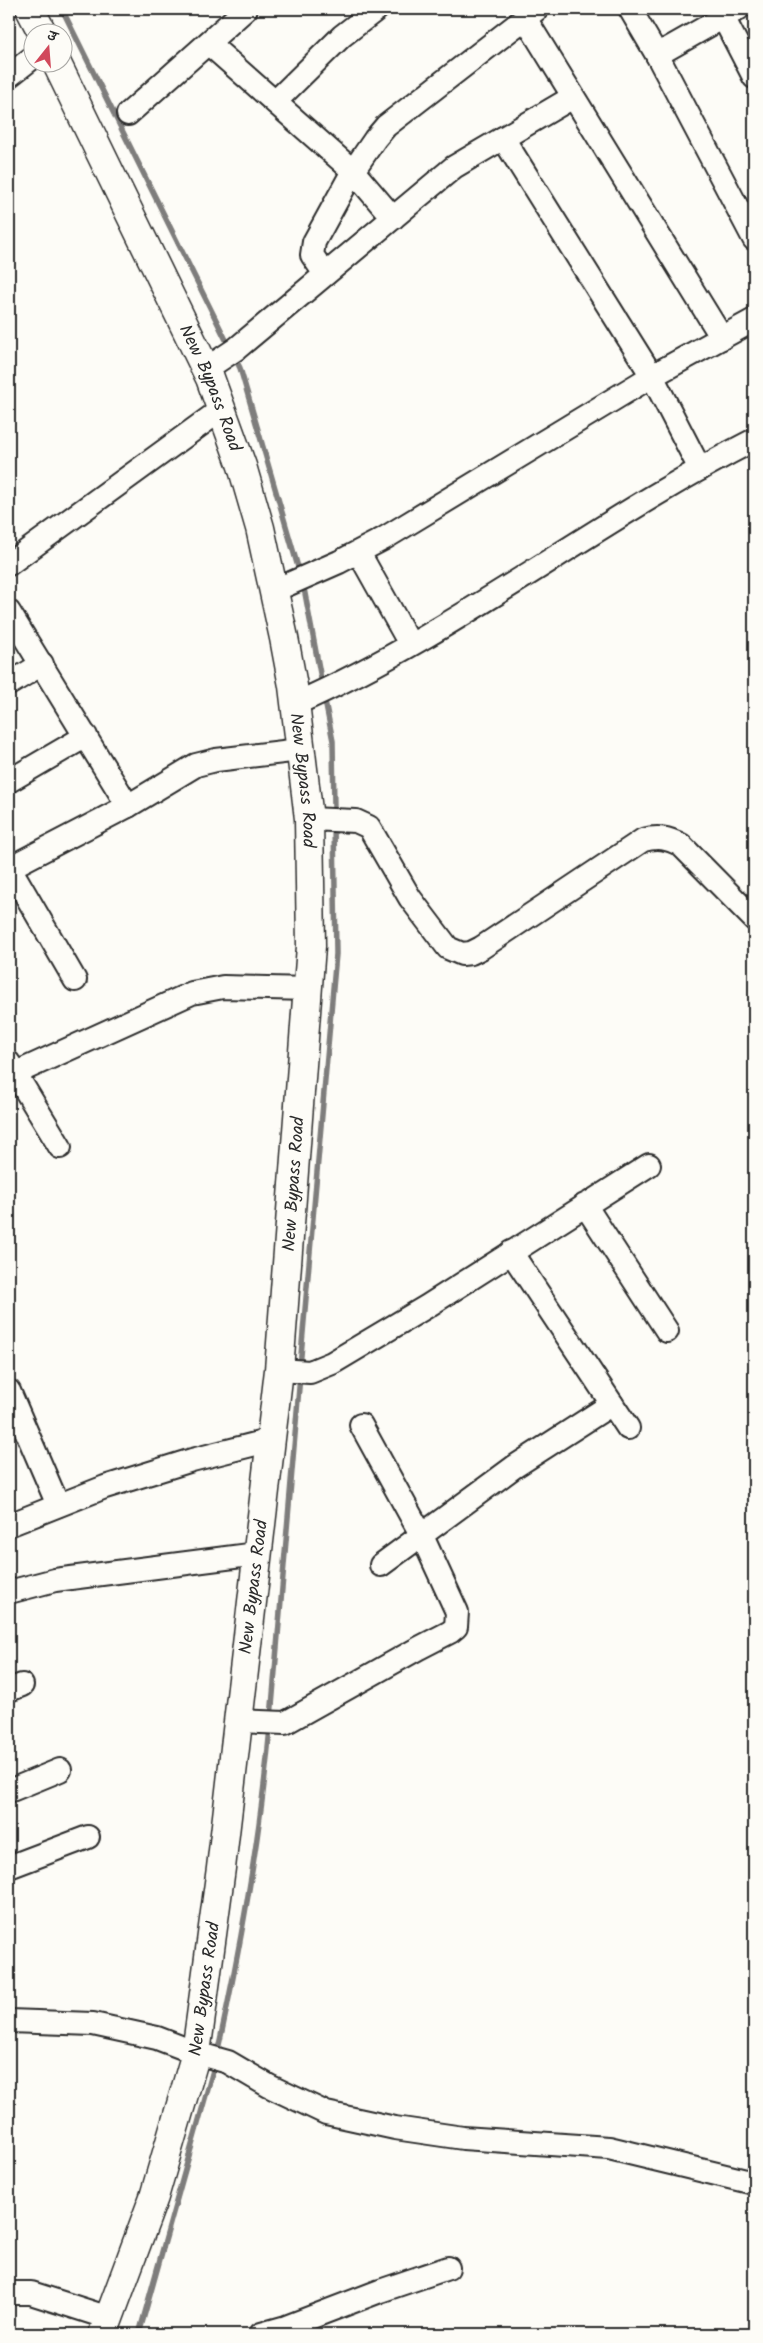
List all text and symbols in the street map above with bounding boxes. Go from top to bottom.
north arrow [22,22,72,72]
text: उ [44,25,62,49]
street label: New Bypass Road [170,320,249,457]
street label: New Bypass Road [280,711,322,849]
street label: New Bypass Road [275,1115,314,1253]
street label: New Bypass Road [232,1517,277,1656]
street label: New Bypass Road [182,1919,229,2058]

